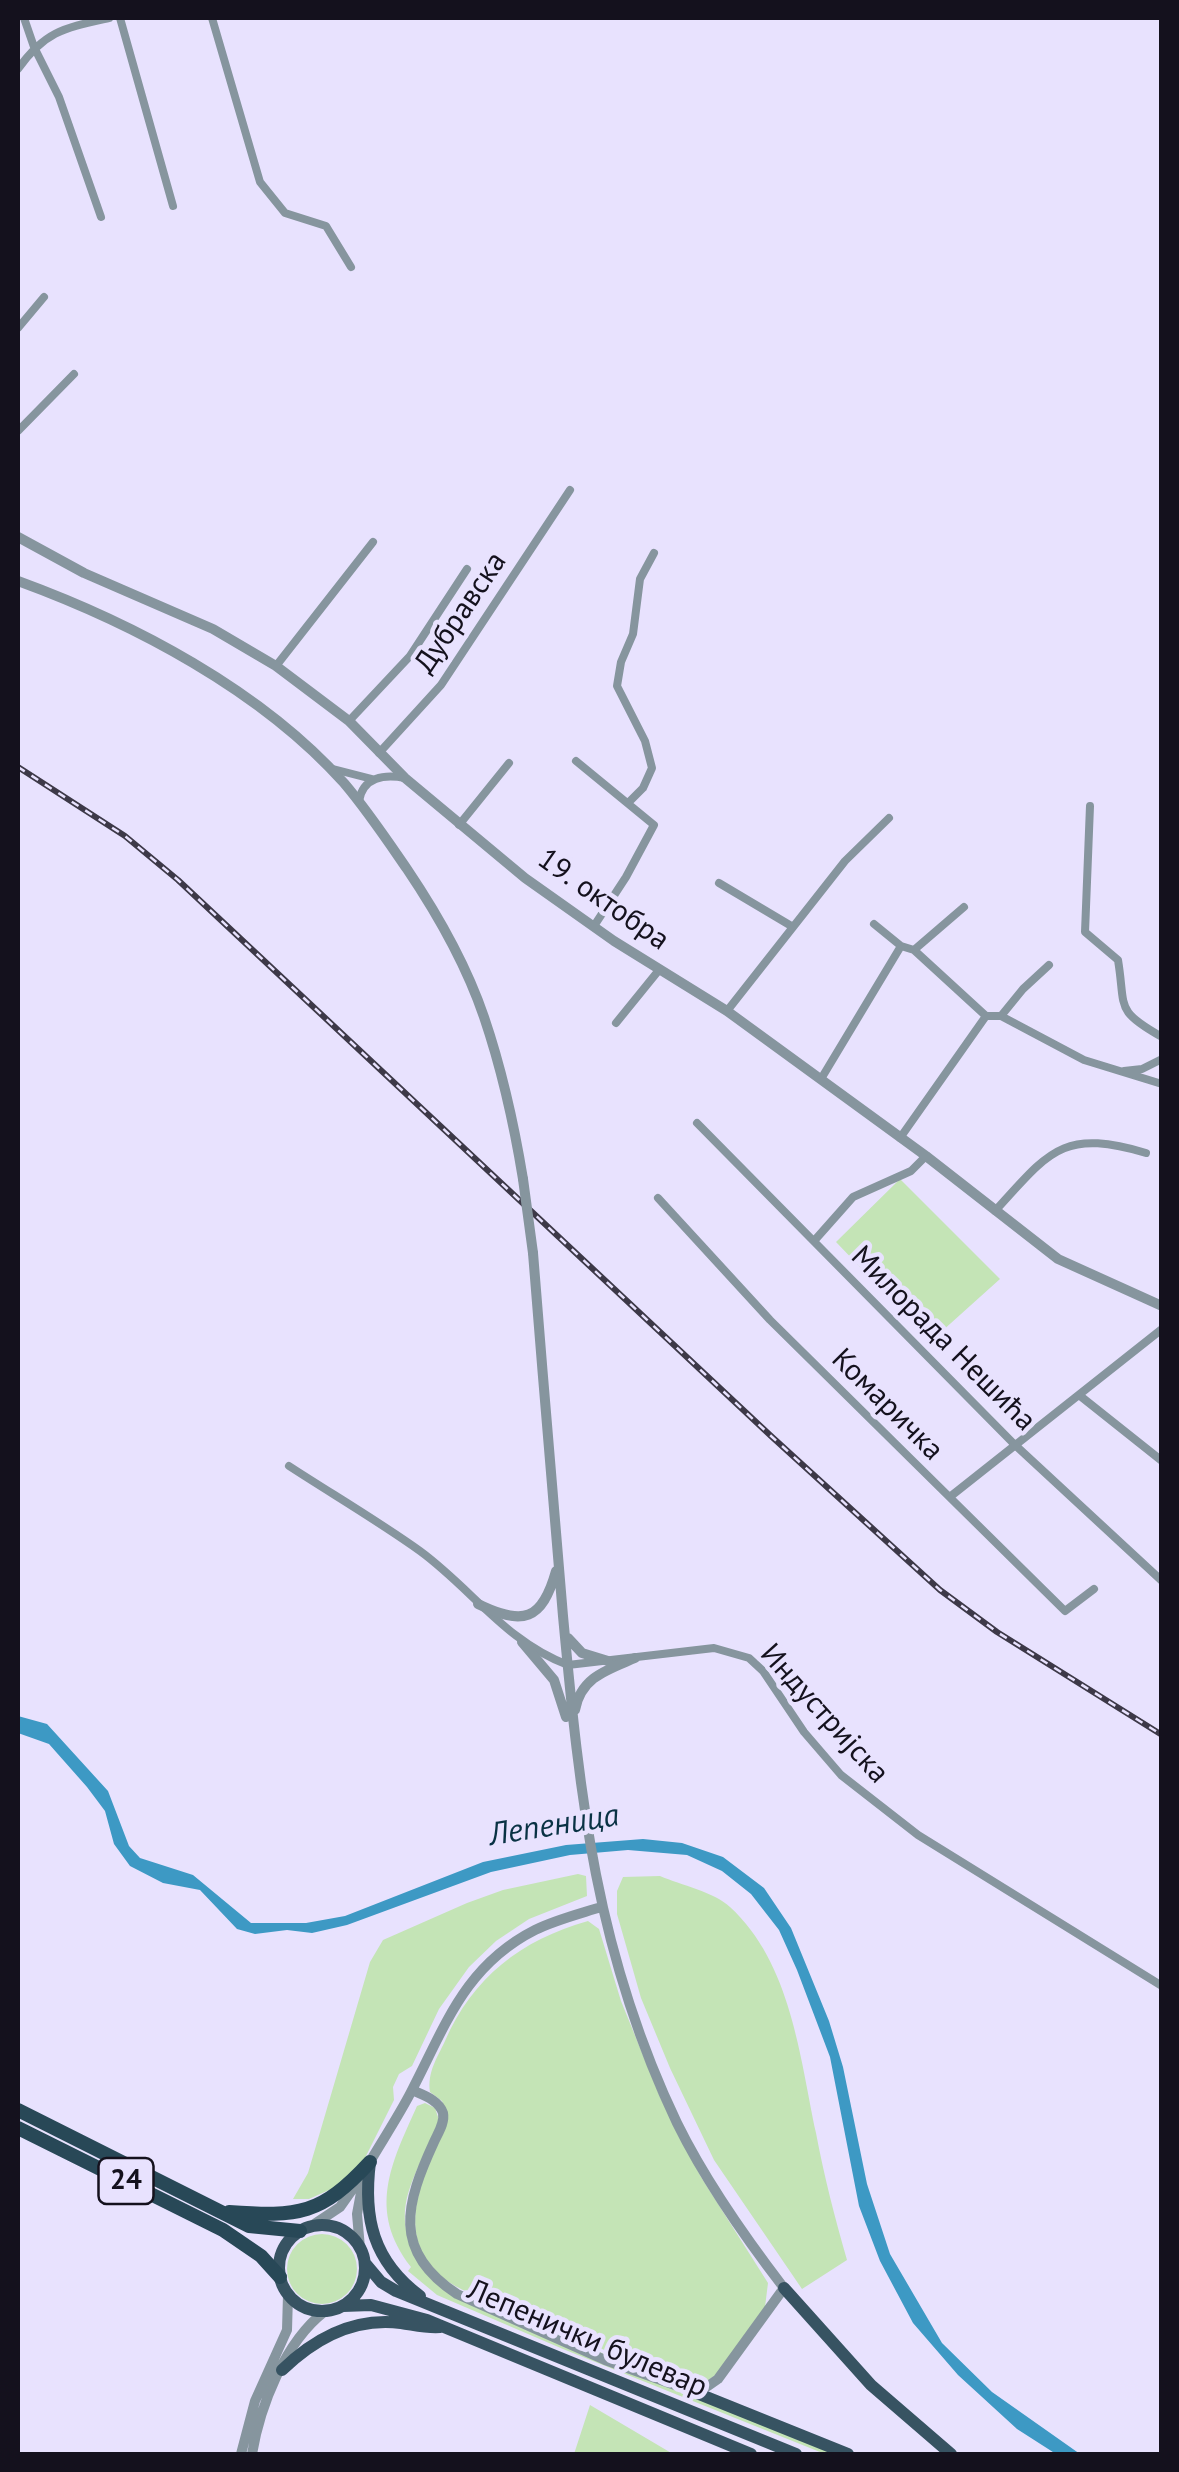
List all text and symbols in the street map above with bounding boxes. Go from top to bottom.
street label: Дубравска [407,546,515,680]
street label: 19. октобра [530,842,676,958]
street label: Милорада Нешића [843,1239,1043,1439]
street label: Комаричка [824,1342,950,1468]
street label: Индустријска [752,1637,896,1791]
water label: Лепеница [486,1797,622,1855]
road number: 24 [98,2158,154,2204]
street label: Лепенички булевар [462,2272,712,2406]

